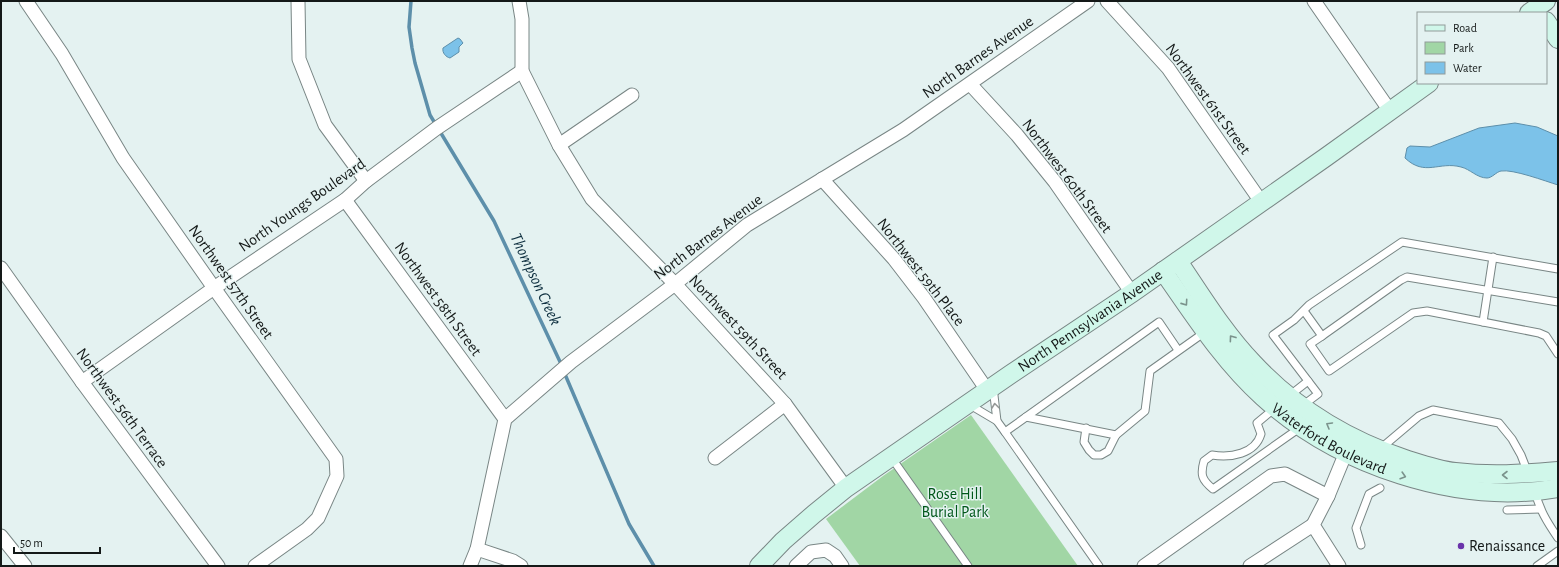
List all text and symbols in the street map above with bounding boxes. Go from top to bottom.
legend [1417,12,1547,84]
street label: North Barnes Avenue [920,13,1036,101]
text: Road [1453,22,1477,34]
street label: Northwest 61st Street [1163,41,1253,157]
text: Park [1453,42,1474,54]
text: Water [1453,62,1482,74]
street label: Northwest 60th Street [1019,116,1115,236]
street label: North Youngs Boulevard [236,155,368,255]
street label: North Barnes Avenue [651,191,765,283]
street label: Northwest 59th Place [874,215,968,329]
street label: Northwest 57th Street [186,222,276,342]
water label: Thompson Creek [506,230,565,328]
street label: Northwest 58th Street [391,239,485,359]
street label: North Pennsylvania Avenue [1015,266,1165,375]
street label: Northwest 59th Street [686,272,790,382]
one-way arrow [1180,299,1188,306]
one-way arrow [1230,336,1237,343]
street label: Northwest 56th Terrace [73,345,171,471]
street label: Waterford Boulevard [1268,400,1389,477]
one-way arrow [991,403,1000,409]
one-way arrow [1326,422,1333,429]
one-way arrow [1399,471,1406,480]
one-way arrow [1502,471,1508,479]
park label: Rose Hill Burial Park [921,486,989,520]
scale bar [14,529,100,555]
text: 50 m [20,537,43,549]
place label: Renaissance [1469,538,1545,554]
marker: Renaissance [1456,541,1466,551]

